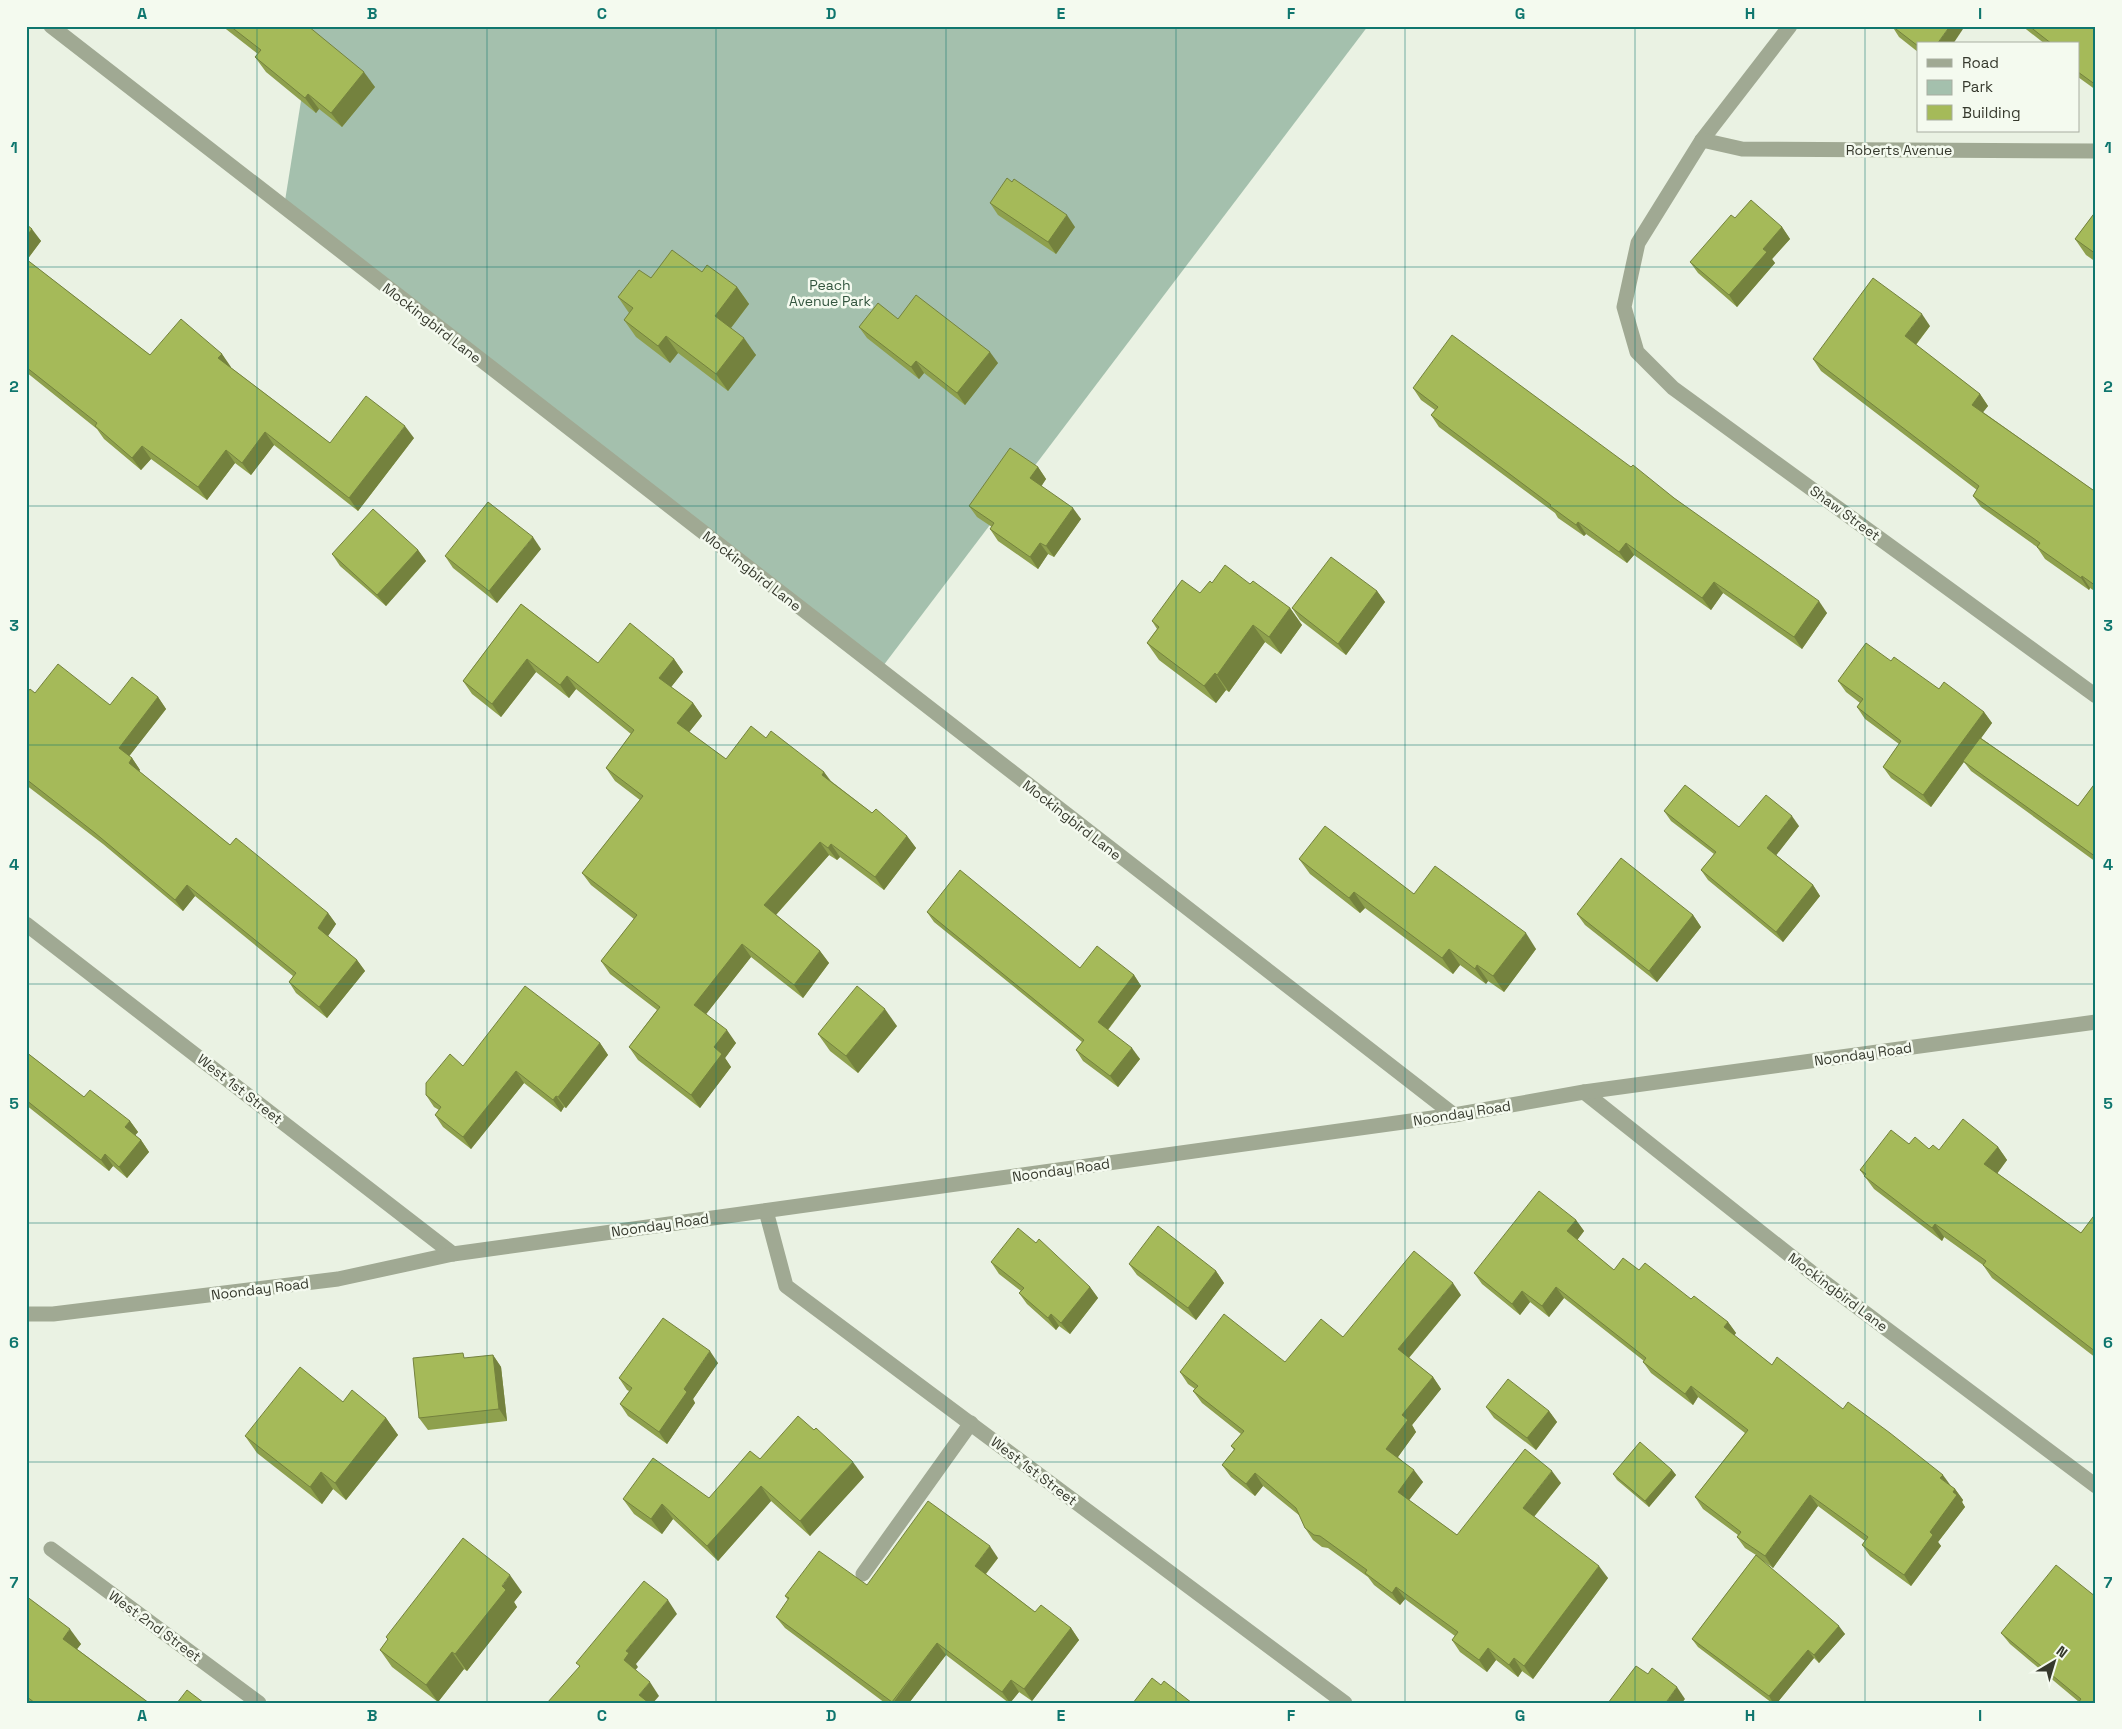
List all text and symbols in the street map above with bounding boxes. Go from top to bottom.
text: A [137,3,147,24]
text: B [367,3,377,24]
text: C [597,3,607,24]
text: D [826,3,836,24]
text: E [1057,3,1066,24]
text: F [1287,3,1296,24]
text: G [1515,3,1525,24]
text: H [1745,3,1755,24]
text: I [1978,3,1982,24]
legend [1917,42,2080,132]
text: Road [1962,53,1999,72]
text: Park [1962,77,1993,96]
text: Building [1962,103,2021,122]
text: 1 [10,137,18,158]
text: 1 [2104,137,2112,158]
street label: Roberts Avenue [1846,141,1952,159]
park label: Peach Avenue Park [789,276,872,310]
street label: Mockingbird Lane [379,279,485,367]
text: 2 [9,376,19,397]
text: 2 [2103,376,2113,397]
street label: Shaw Street [1806,481,1884,545]
street label: Mockingbird Lane [699,527,805,615]
text: 3 [9,615,19,636]
text: 3 [2103,615,2113,636]
street label: Mockingbird Lane [1019,776,1125,864]
text: 4 [9,854,19,875]
text: 4 [2103,854,2113,875]
street label: Noonday Road [1813,1038,1913,1070]
street label: West 1st Street [194,1050,286,1128]
text: 5 [9,1093,19,1114]
text: 5 [2103,1093,2113,1114]
street label: Noonday Road [1412,1096,1512,1130]
street label: Noonday Road [1011,1154,1111,1186]
street label: Noonday Road [610,1209,710,1241]
street label: Mockingbird Lane [1785,1249,1891,1335]
street label: Noonday Road [210,1274,310,1304]
text: 6 [9,1332,19,1353]
text: 6 [2103,1332,2113,1353]
street label: West 1st Street [987,1433,1081,1509]
text: 7 [10,1572,19,1593]
text: 7 [2104,1572,2113,1593]
street label: West 2nd Street [105,1586,205,1666]
north arrow [2030,1636,2080,1686]
text: N [2053,1642,2071,1662]
text: A [137,1705,147,1726]
text: B [367,1705,377,1726]
text: C [597,1705,607,1726]
text: D [826,1705,836,1726]
text: E [1057,1705,1066,1726]
text: F [1287,1705,1296,1726]
text: G [1515,1705,1525,1726]
text: H [1745,1705,1755,1726]
text: I [1978,1705,1982,1726]

